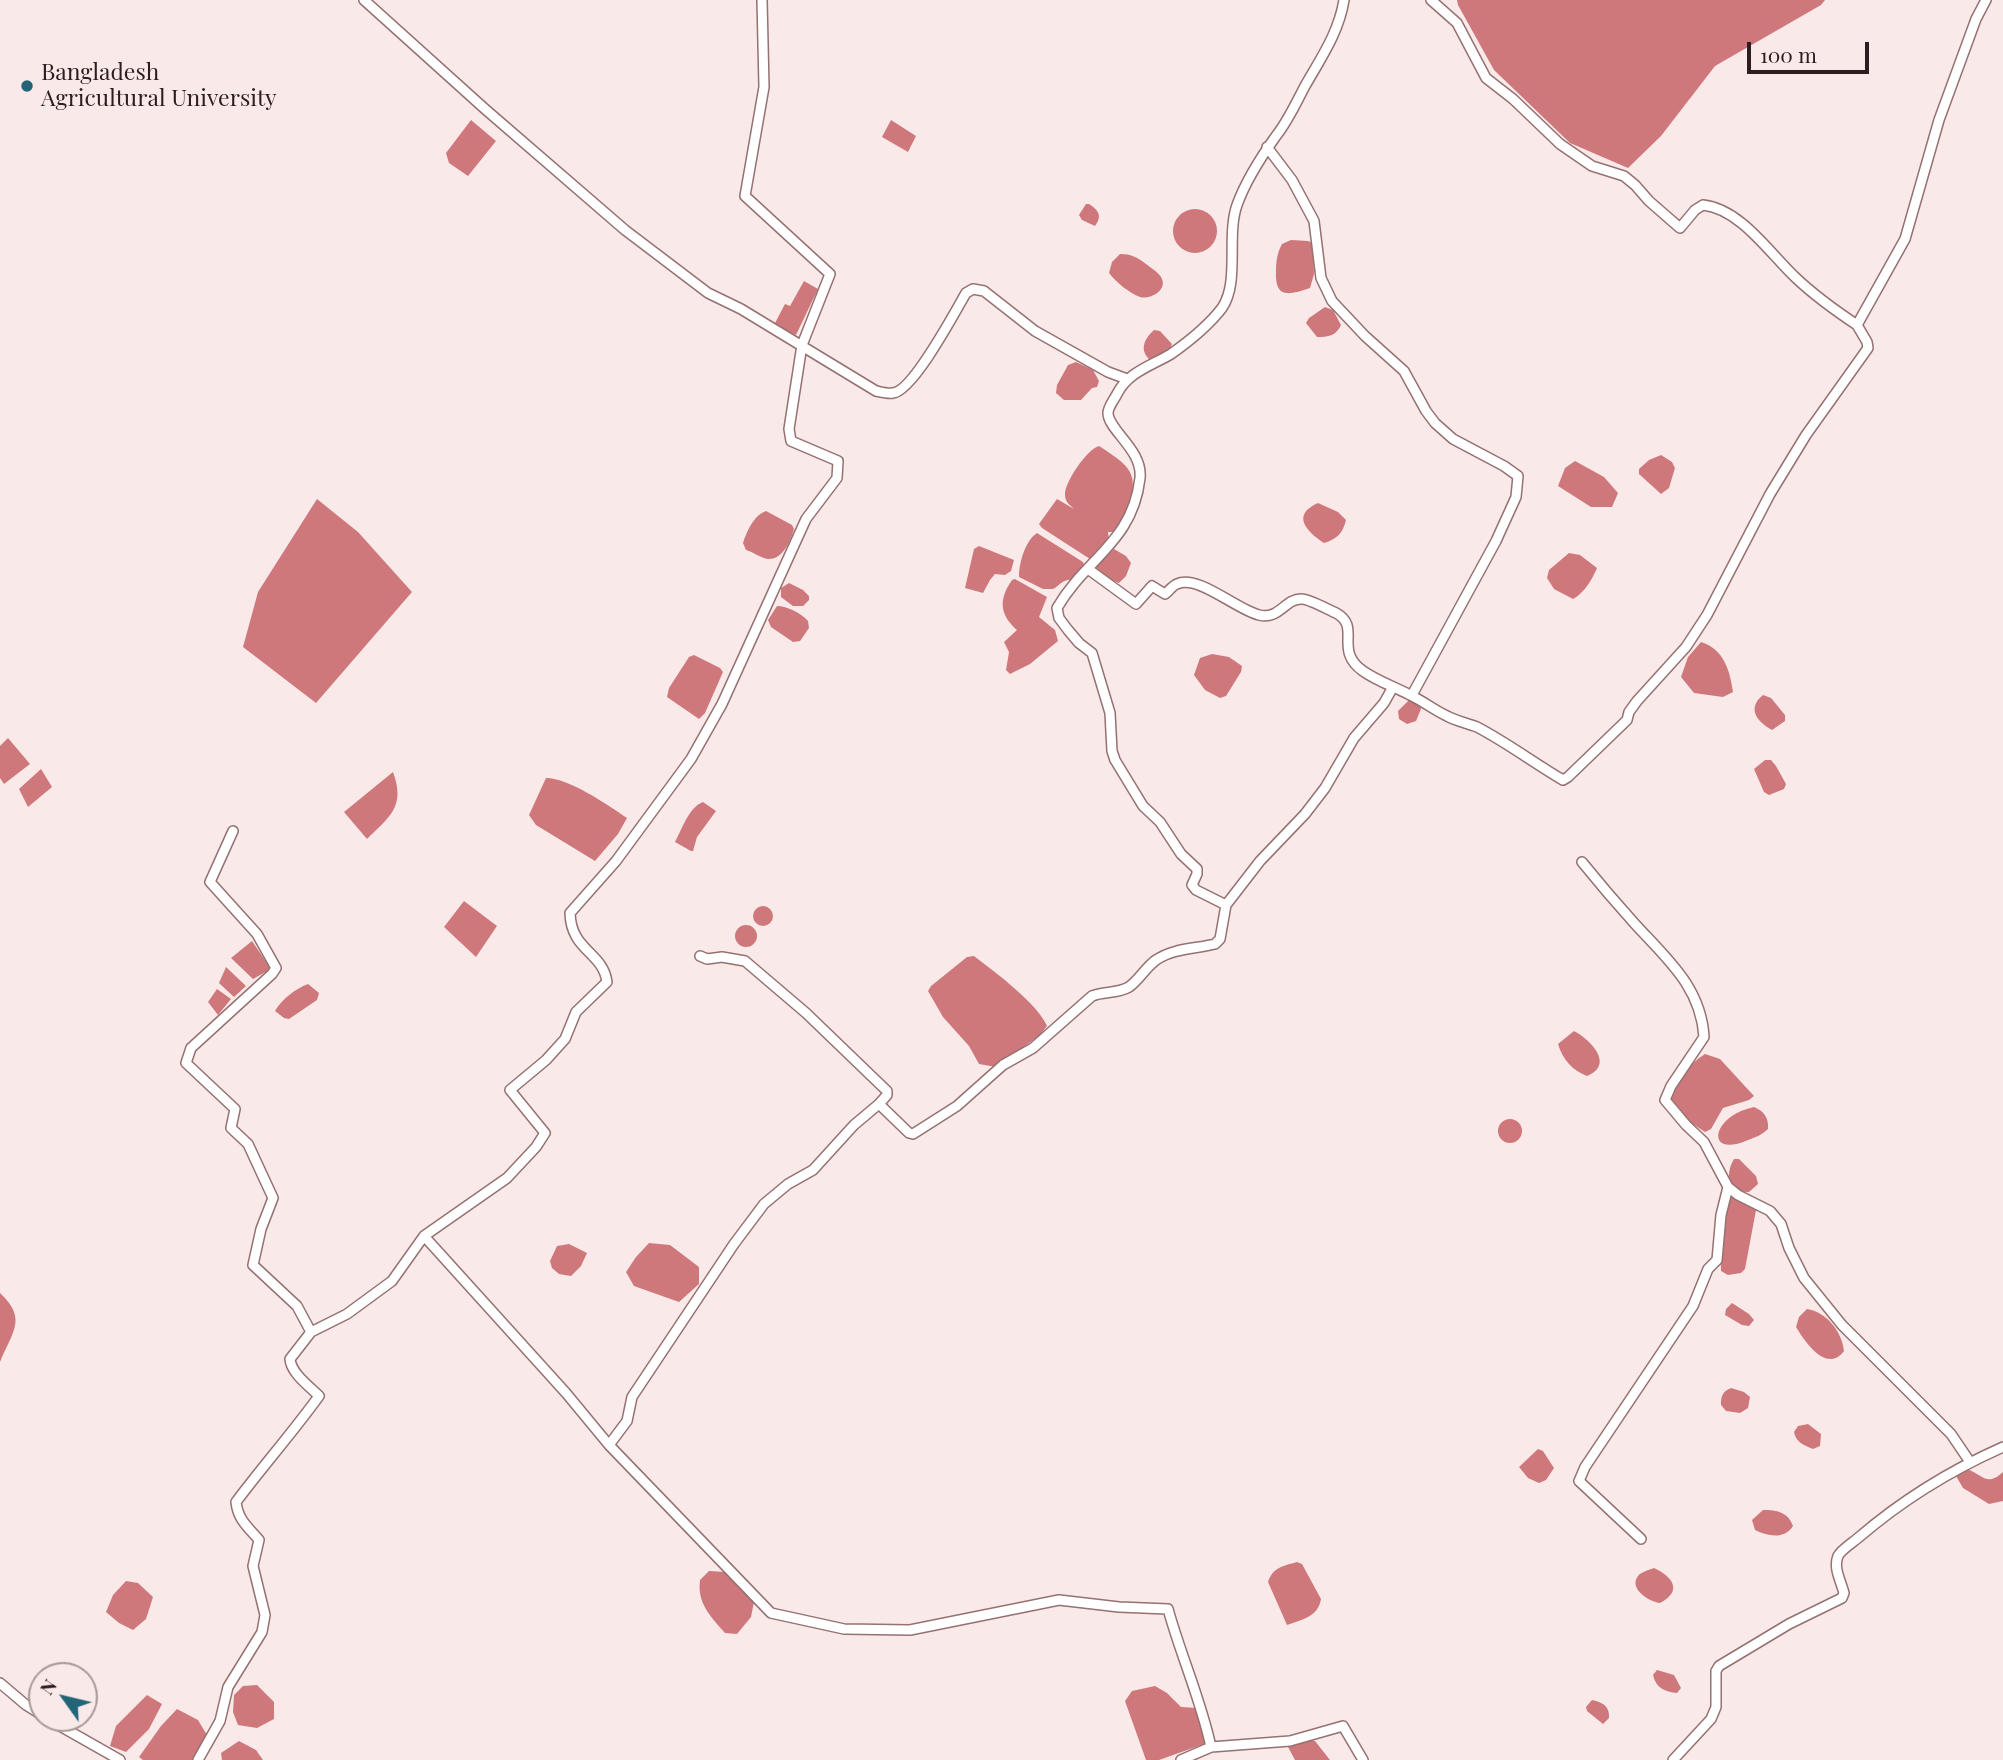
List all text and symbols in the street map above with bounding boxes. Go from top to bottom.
scale bar [1751,28,1874,72]
text: 100 m [1760,40,1817,68]
place label: Bangladesh Agricultural University [41,59,277,113]
marker: Bangladesh Agricultural University [19,78,35,94]
north arrow [28,1662,98,1732]
text: N [33,1673,62,1699]

